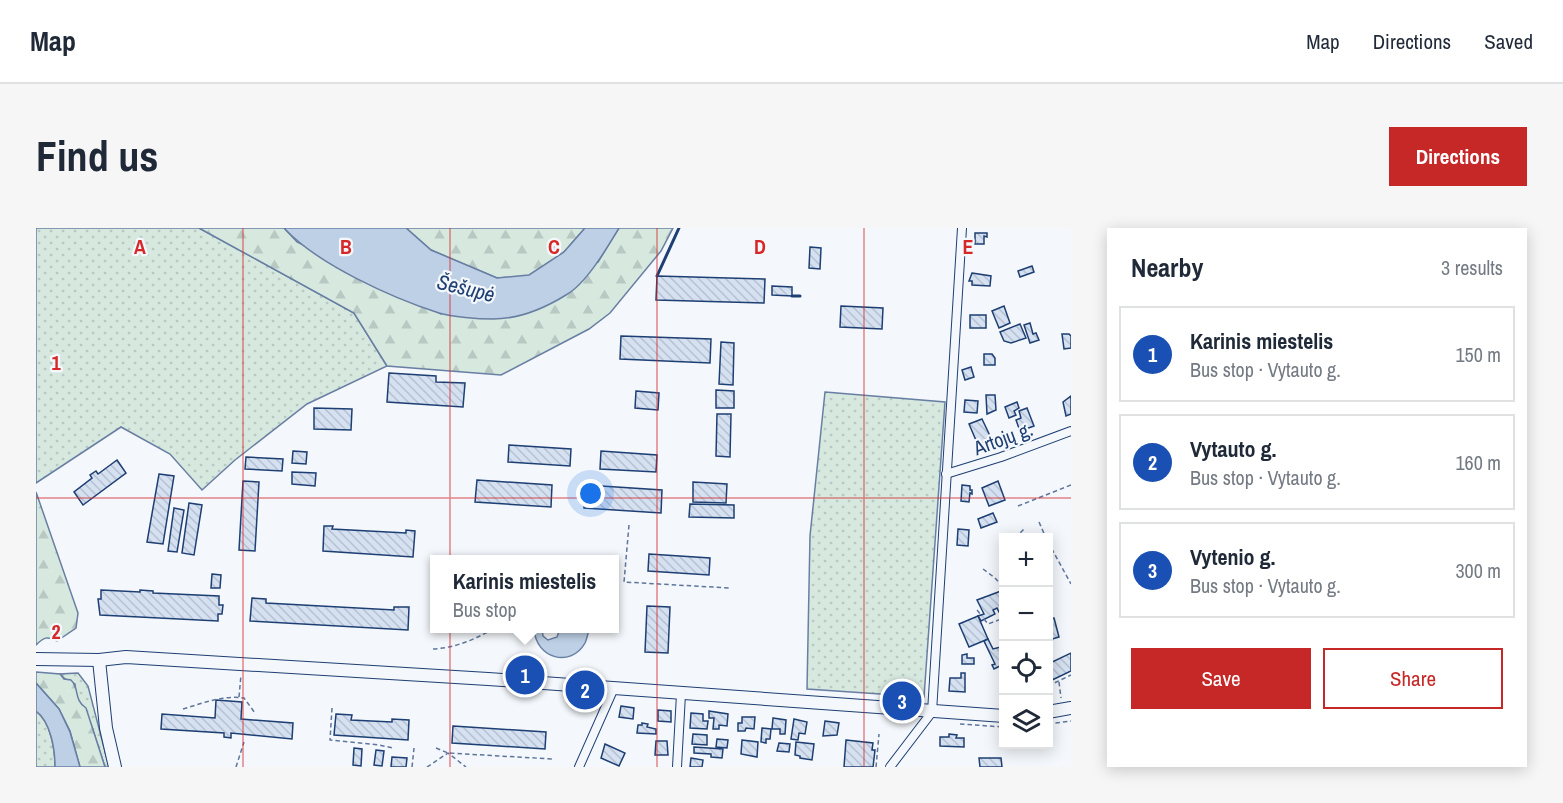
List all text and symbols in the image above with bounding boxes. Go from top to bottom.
text: Map [30,22,76,60]
text: Map [1306,27,1340,56]
text: Directions [1373,27,1451,56]
text: Saved [1484,27,1533,56]
button: Directions [1389,127,1527,186]
text: Find us [36,128,158,184]
text: A [134,233,146,260]
text: B [340,233,352,260]
text: C [548,233,560,260]
text: D [754,233,766,260]
text: E [963,233,974,260]
text: Nearby [1131,250,1203,285]
text: 3 results [1441,254,1503,281]
water label: Šešupė [434,267,498,309]
text: Karinis miestelis [1190,326,1333,356]
text: 1 [1148,341,1157,368]
text: 150 m [1455,341,1501,368]
text: 1 [51,349,61,376]
text: Bus stop · Vytauto g. [1190,356,1341,383]
street label: Artojų g. [969,415,1036,461]
text: Vytauto g. [1190,434,1277,464]
text: 2 [1148,449,1157,476]
text: 160 m [1455,449,1501,476]
text: Bus stop · Vytauto g. [1190,464,1341,491]
your location [576,479,605,508]
map controls [999,533,1053,749]
button: + [999,533,1053,587]
text: Vytenio g. [1190,542,1276,572]
popup [430,555,619,633]
text: 3 [1148,557,1157,584]
text: 300 m [1455,557,1501,584]
text: Karinis miestelis [453,566,596,596]
text: Bus stop · Vytauto g. [1190,572,1341,599]
button: − [999,587,1053,641]
text: Bus stop [453,596,517,623]
text: 2 [51,618,61,645]
button: locate [999,641,1053,695]
button: Save [1131,648,1311,709]
button: Share [1323,648,1503,709]
pin: 1 [506,652,544,698]
pin: 2 [566,668,604,712]
pin: 3 [882,678,922,724]
button: layers [999,695,1053,749]

